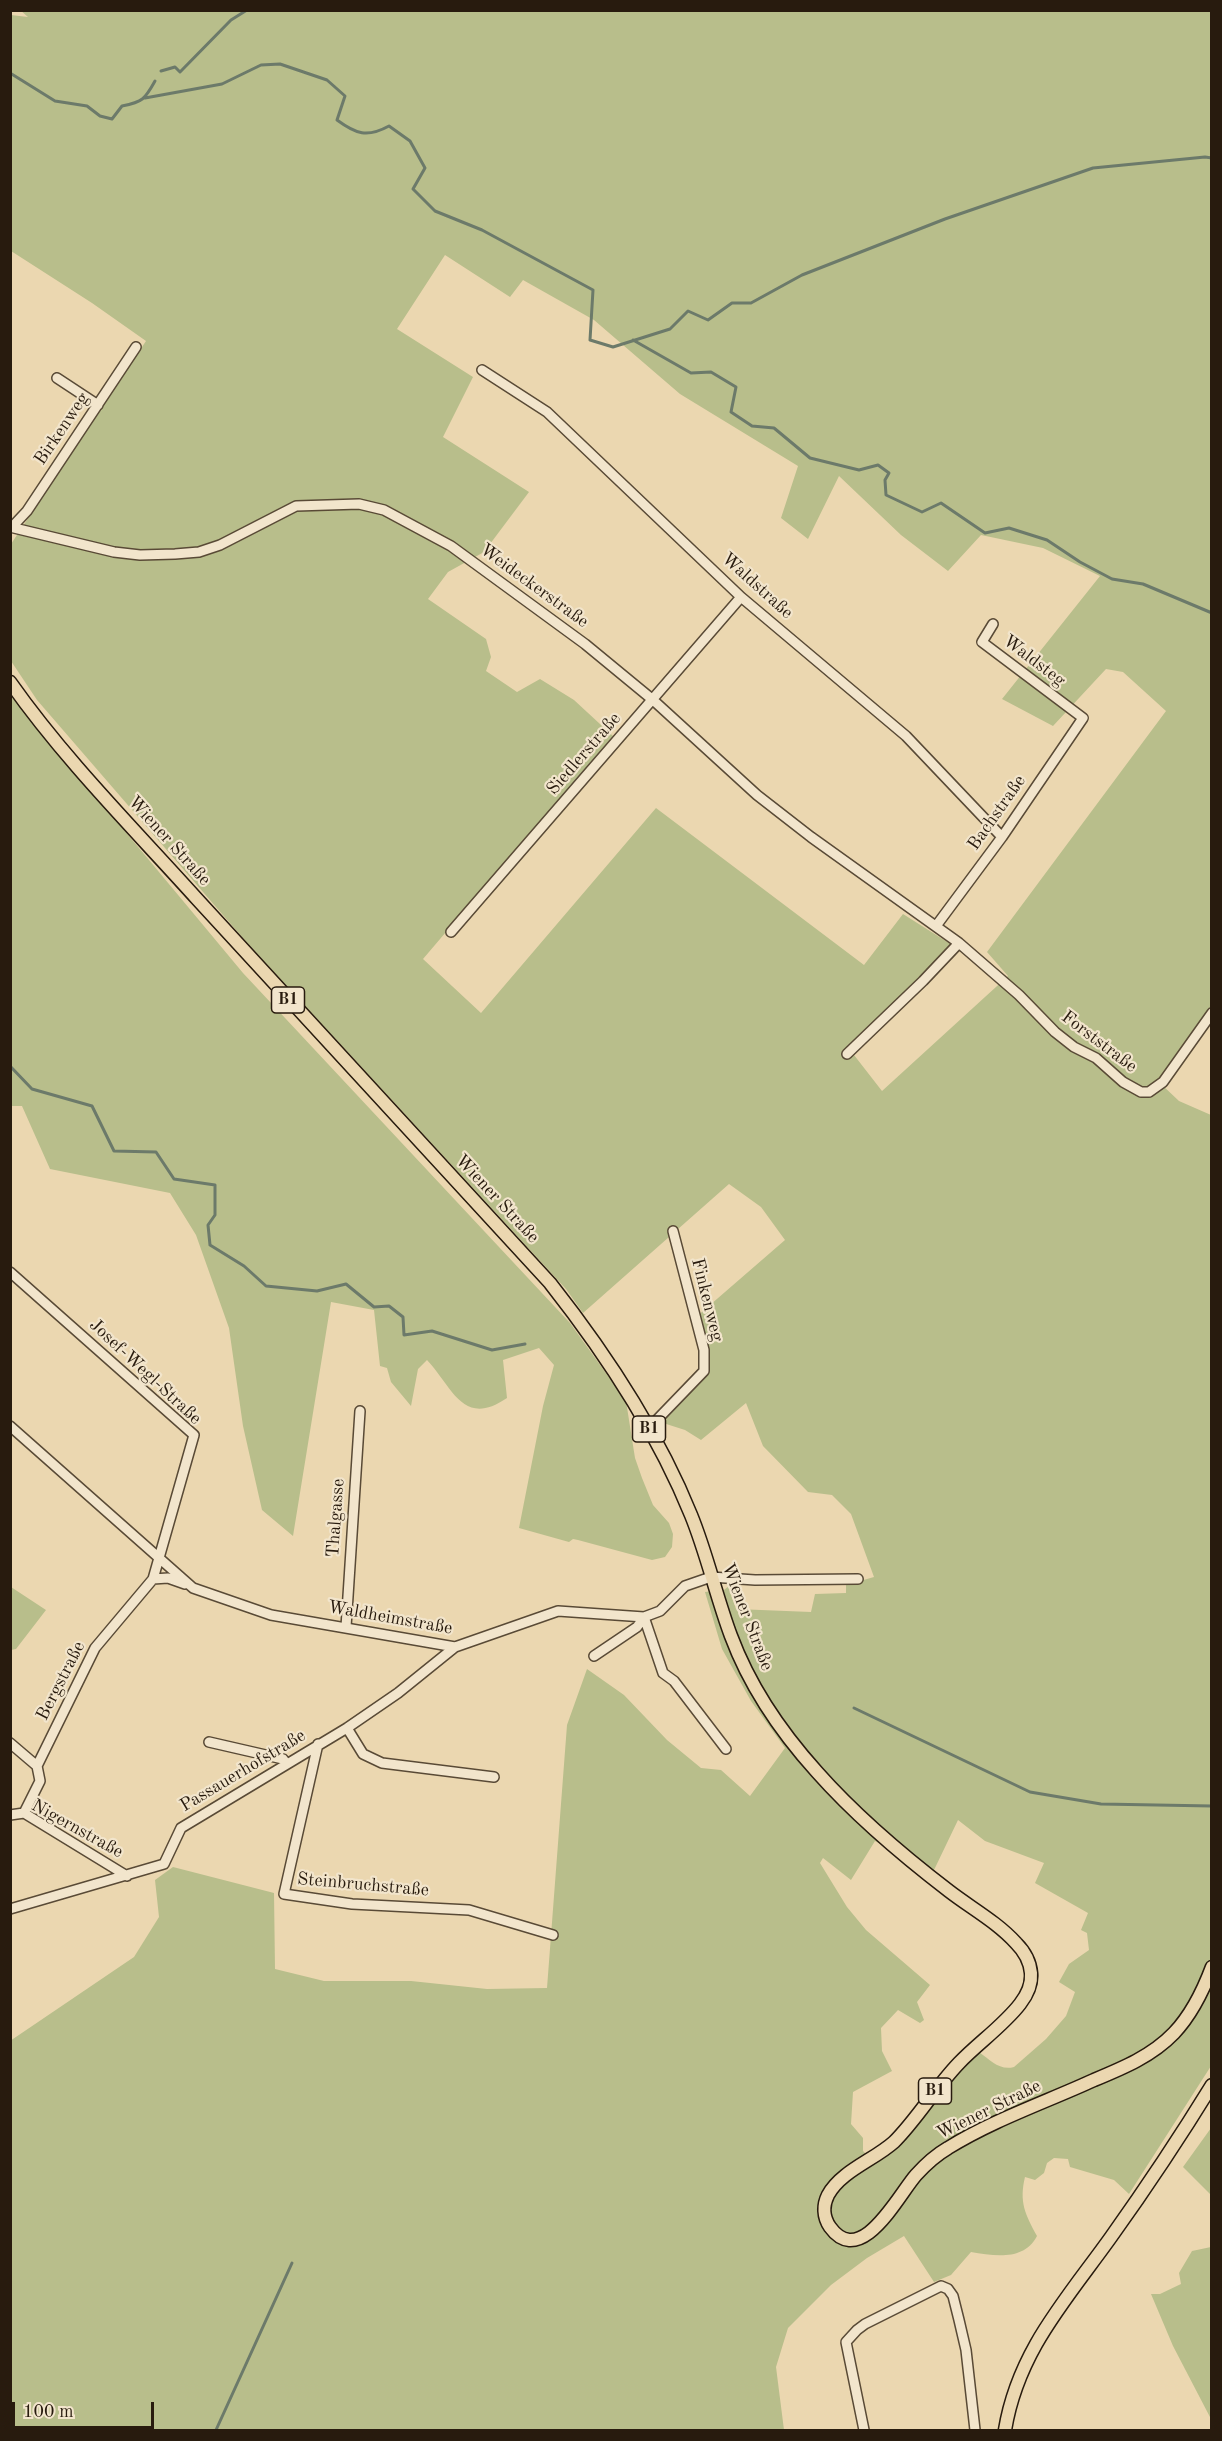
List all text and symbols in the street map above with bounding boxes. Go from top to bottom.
street label: Birkenweg [30,389,94,469]
street label: Weideckerstraße [475,539,593,633]
street label: Waldstraße [717,548,797,624]
street label: Waldsteg [998,630,1070,692]
street label: Siedlerstraße [542,708,626,800]
street label: Bachstraße [963,771,1031,855]
street label: Wiener Straße [123,792,215,890]
road number: B1 [272,987,304,1013]
street label: Forststraße [1057,1006,1141,1078]
street label: Wiener Straße [450,1150,544,1248]
street label: Finkenweg [686,1256,728,1344]
street label: Josef-Wegl-Straße [84,1314,206,1430]
road number: B1 [632,1416,666,1442]
street label: Thalgasse [322,1478,350,1558]
street label: Wiener Straße [717,1560,777,1674]
street label: Waldheimstraße [326,1596,454,1640]
street label: Bergstraße [32,1638,90,1724]
street label: Passauerhofstraße [176,1725,310,1817]
street label: Nigernstraße [27,1795,127,1863]
street label: Steinbruchstraße [296,1868,430,1902]
street label: Wiener Straße [933,2075,1045,2145]
road number: B1 [918,2078,952,2104]
scale bar [15,2390,158,2428]
text: 100 m [23,2403,74,2421]

